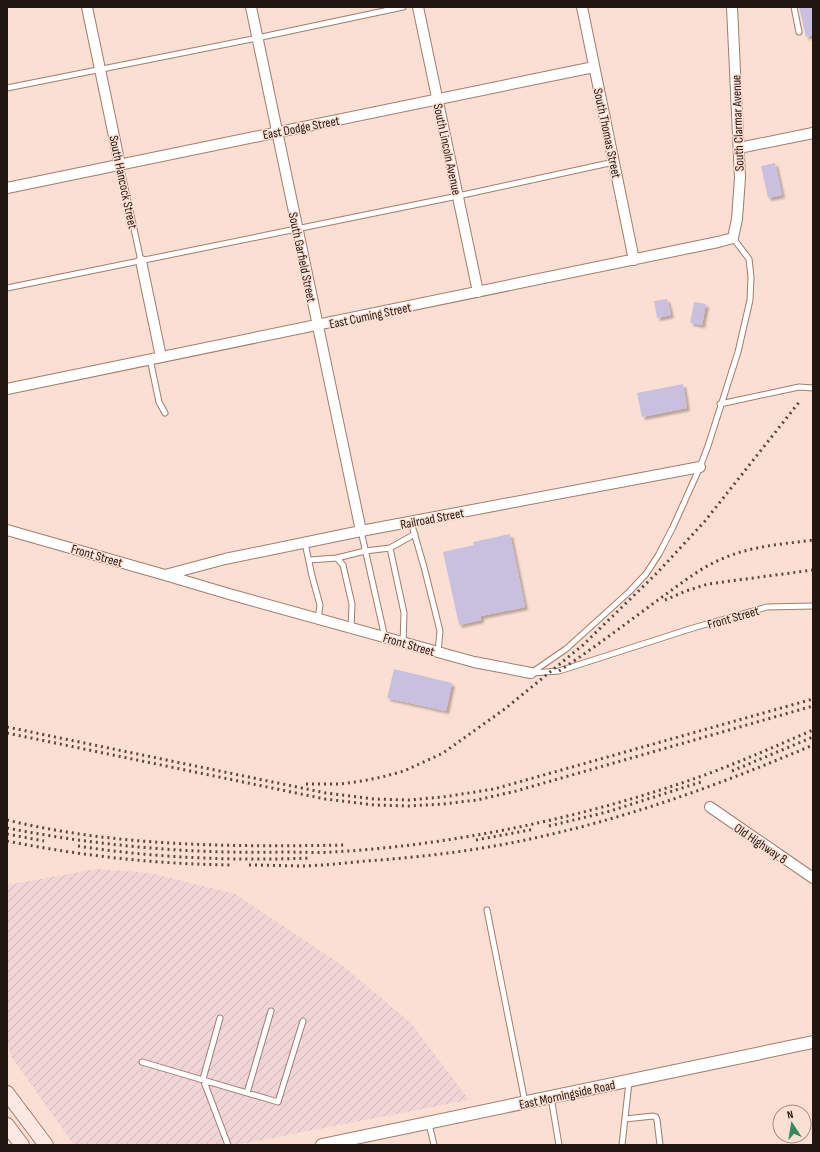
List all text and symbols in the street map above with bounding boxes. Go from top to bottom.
street label: South Clarmar Avenue [728,75,748,171]
street label: South Thomas Street [590,87,624,180]
street label: South Lincoln Avenue [430,102,465,196]
street label: East Dodge Street [261,113,341,143]
street label: South Hancock Street [105,134,141,231]
street label: South Garfield Street [285,211,319,304]
street label: East Cuming Street [328,299,413,332]
street label: Railroad Street [399,505,465,533]
street label: Front Street [69,541,124,571]
street label: Front Street [706,603,761,633]
street label: Front Street [381,630,436,660]
street label: Old Highway 8 [731,820,790,868]
street label: East Morningside Road [518,1077,617,1113]
north arrow [772,1104,812,1144]
text: N [786,1108,794,1122]

